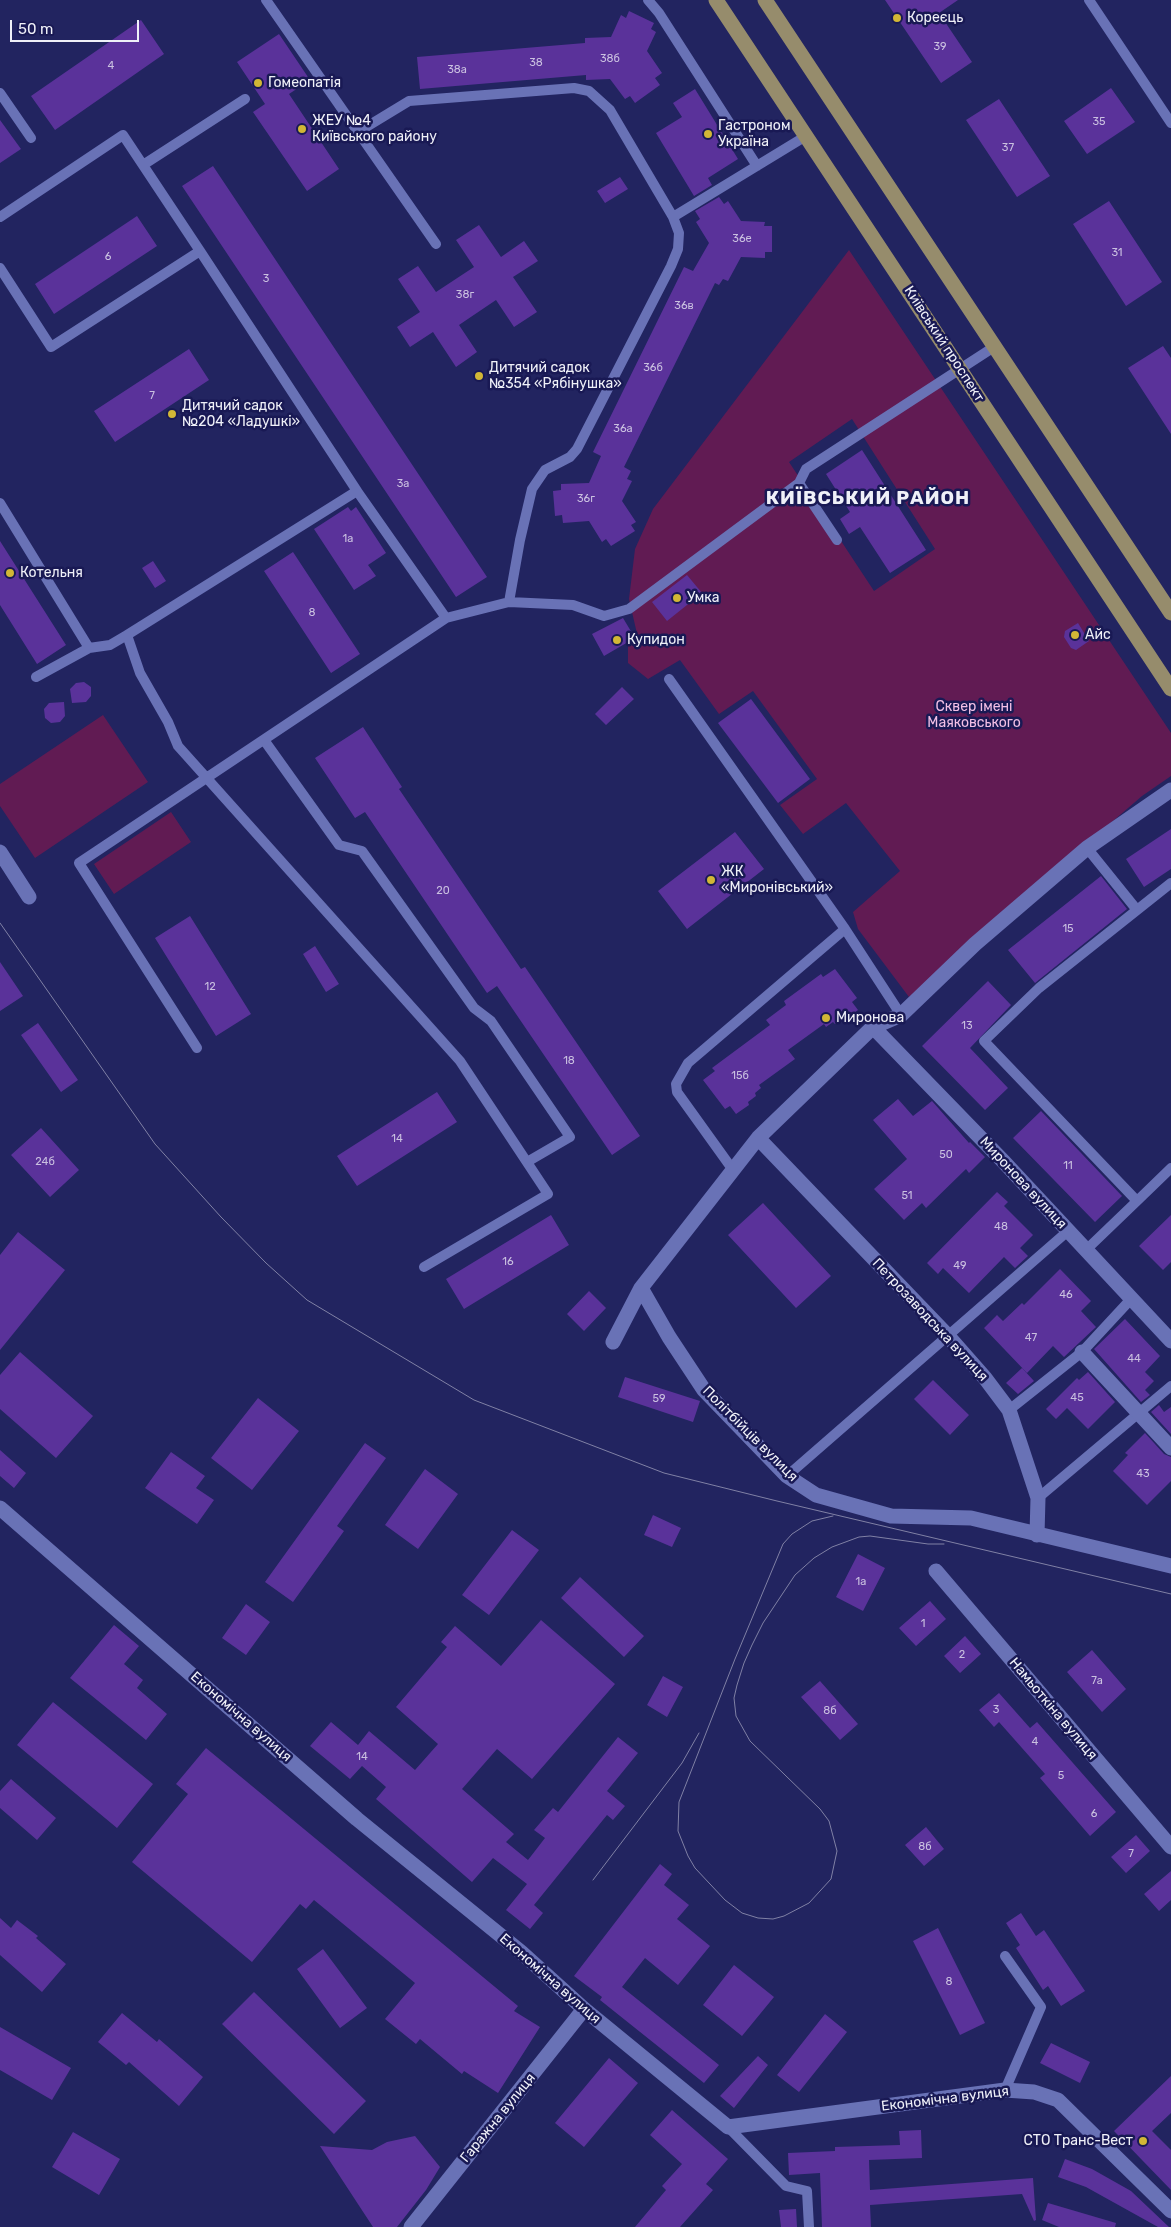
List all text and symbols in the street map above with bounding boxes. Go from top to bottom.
scale bar [12,10,141,42]
place label: Кореєць [907,10,963,26]
marker: Кореєць [891,12,903,24]
text: 50 m [18,20,53,38]
house number: 39 [933,40,947,54]
house number: 38б [600,52,620,66]
house number: 38 [529,56,543,70]
house number: 4 [108,59,114,73]
house number: 38а [447,63,467,77]
place label: Гомеопатія [268,75,341,91]
marker: Гомеопатія [252,77,264,89]
place label: ЖЕУ №4 Київського району [312,113,437,146]
house number: 35 [1092,115,1106,129]
place label: Гастроном Україна [718,118,790,150]
marker: ЖЕУ №4 Київського району [296,123,308,135]
marker: Гастроном Україна [702,128,714,140]
house number: 37 [1002,141,1014,155]
house number: 36е [732,232,752,246]
house number: 31 [1111,246,1123,260]
house number: 6 [105,250,111,264]
house number: 3 [263,272,269,286]
street label: Київський проспект [900,283,988,405]
house number: 38г [456,288,474,302]
house number: 36в [674,299,694,313]
place label: Дитячий садок №354 «Рябінушка» [489,360,622,392]
house number: 36б [643,361,663,375]
marker: Дитячий садок №354 «Рябінушка» [473,370,485,382]
house number: 7 [149,389,155,403]
place label: Дитячий садок №204 «Ладушкі» [182,398,300,431]
marker: Дитячий садок №204 «Ладушкі» [166,408,178,420]
house number: 36а [613,422,633,436]
house number: 3а [397,477,409,491]
district label: КИЇВСЬКИЙ РАЙОН [764,488,972,510]
house number: 36г [577,492,595,506]
house number: 1а [343,532,353,546]
place label: Котельня [20,565,83,581]
marker: Котельня [4,567,16,579]
place label: Умка [687,590,719,606]
marker: Умка [671,592,683,604]
house number: 8 [309,606,315,620]
place label: Айс [1085,627,1111,643]
marker: Айс [1069,629,1081,641]
place label: Купидон [627,632,685,648]
marker: Купидон [611,634,623,646]
park label: Сквер імені Маяковського [927,699,1021,732]
place label: ЖК «Миронівський» [721,864,833,896]
marker: ЖК «Миронівський» [705,874,717,886]
house number: 20 [436,884,450,898]
house number: 15 [1062,922,1074,936]
house number: 12 [204,980,216,994]
place label: Миронова [836,1010,904,1026]
marker: Миронова [820,1012,832,1024]
house number: 13 [961,1019,973,1033]
house number: 18 [563,1054,575,1068]
house number: 15б [731,1069,749,1083]
house number: 14 [391,1132,403,1146]
street label: Миронова вулиця [976,1134,1070,1232]
house number: 50 [939,1148,953,1162]
house number: 24б [35,1155,55,1169]
house number: 11 [1063,1159,1073,1173]
house number: 51 [901,1189,913,1203]
house number: 48 [994,1220,1008,1234]
house number: 16 [502,1255,514,1269]
street label: Петрозаводська вулиця [869,1255,991,1385]
house number: 49 [953,1259,967,1273]
house number: 46 [1059,1288,1073,1302]
house number: 47 [1025,1331,1037,1345]
house number: 44 [1127,1352,1141,1366]
street label: Політбійців вулиця [699,1383,801,1485]
house number: 45 [1070,1391,1084,1405]
house number: 59 [652,1392,666,1406]
house number: 43 [1136,1467,1150,1481]
house number: 1а [856,1575,866,1589]
house number: 1 [921,1617,925,1631]
house number: 2 [959,1648,965,1662]
street label: Намьоткіна вулиця [1005,1655,1101,1763]
street label: Економічна вулиця [187,1668,295,1766]
house number: 7а [1091,1674,1103,1688]
house number: 3 [993,1703,999,1717]
house number: 8б [823,1704,837,1718]
house number: 4 [1032,1735,1038,1749]
house number: 14 [356,1750,368,1764]
house number: 5 [1058,1769,1064,1783]
house number: 6 [1091,1807,1097,1821]
house number: 8б [918,1840,932,1854]
house number: 7 [1128,1847,1134,1861]
street label: Економічна вулиця [496,1930,604,2028]
house number: 8 [946,1975,952,1989]
street label: Гаражна вулиця [457,2070,539,2166]
street label: Економічна вулиця [880,2083,1010,2115]
place label: СТО Транс-Вест [1023,2133,1133,2149]
marker: СТО Транс-Вест [1137,2135,1149,2147]

